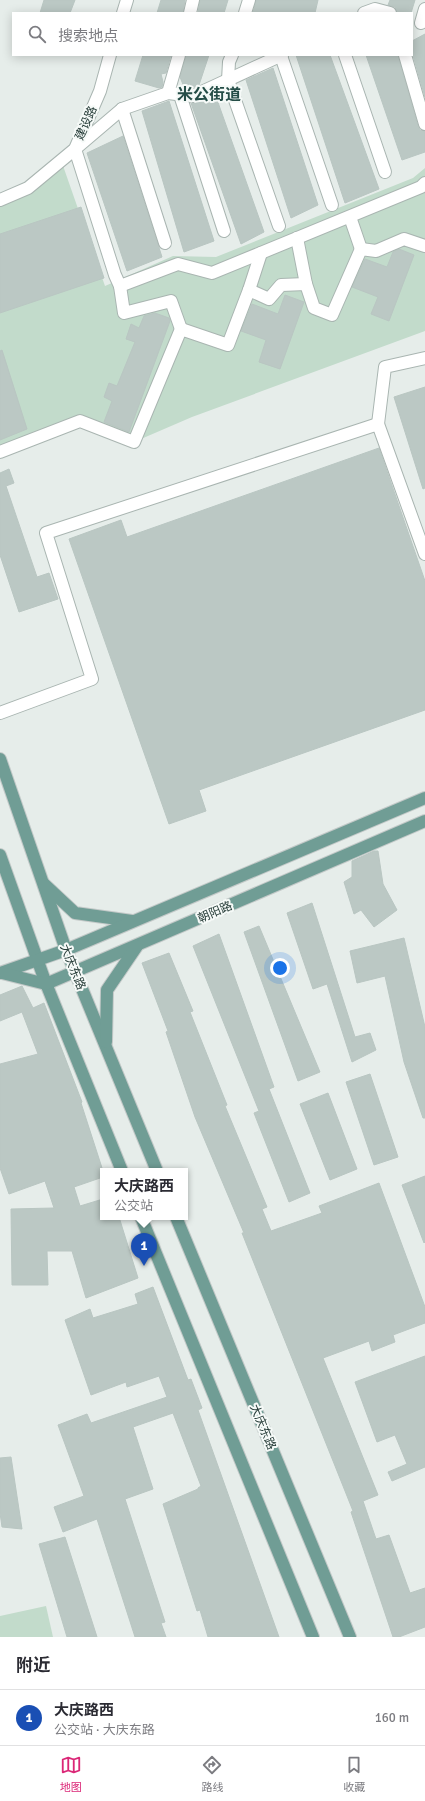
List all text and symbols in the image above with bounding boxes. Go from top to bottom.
search box [12,12,413,56]
icon: search [26,23,48,45]
text: 搜索地点 [58,27,118,45]
district label: 米公街道 [177,85,241,105]
street label: 建设路 [72,104,101,143]
street label: 朝阳路 [196,899,235,926]
street label: 大庆东路 [57,942,88,992]
your location [270,958,290,978]
popup [100,1168,188,1220]
text: 大庆路西 [114,1177,174,1195]
text: 公交站 [114,1198,153,1214]
pin: 1 [131,1233,157,1266]
street label: 大庆东路 [246,1402,279,1452]
text: 附近 [16,1655,50,1676]
text: 大庆路西 [54,1701,114,1719]
text: 1 [25,1710,33,1726]
text: 160 m [375,1710,409,1726]
text: 公交站 · 大庆东路 [54,1722,155,1738]
tab: 地图 [60,1754,82,1794]
tab: 路线 [201,1754,223,1794]
tab: 收藏 [343,1754,365,1794]

